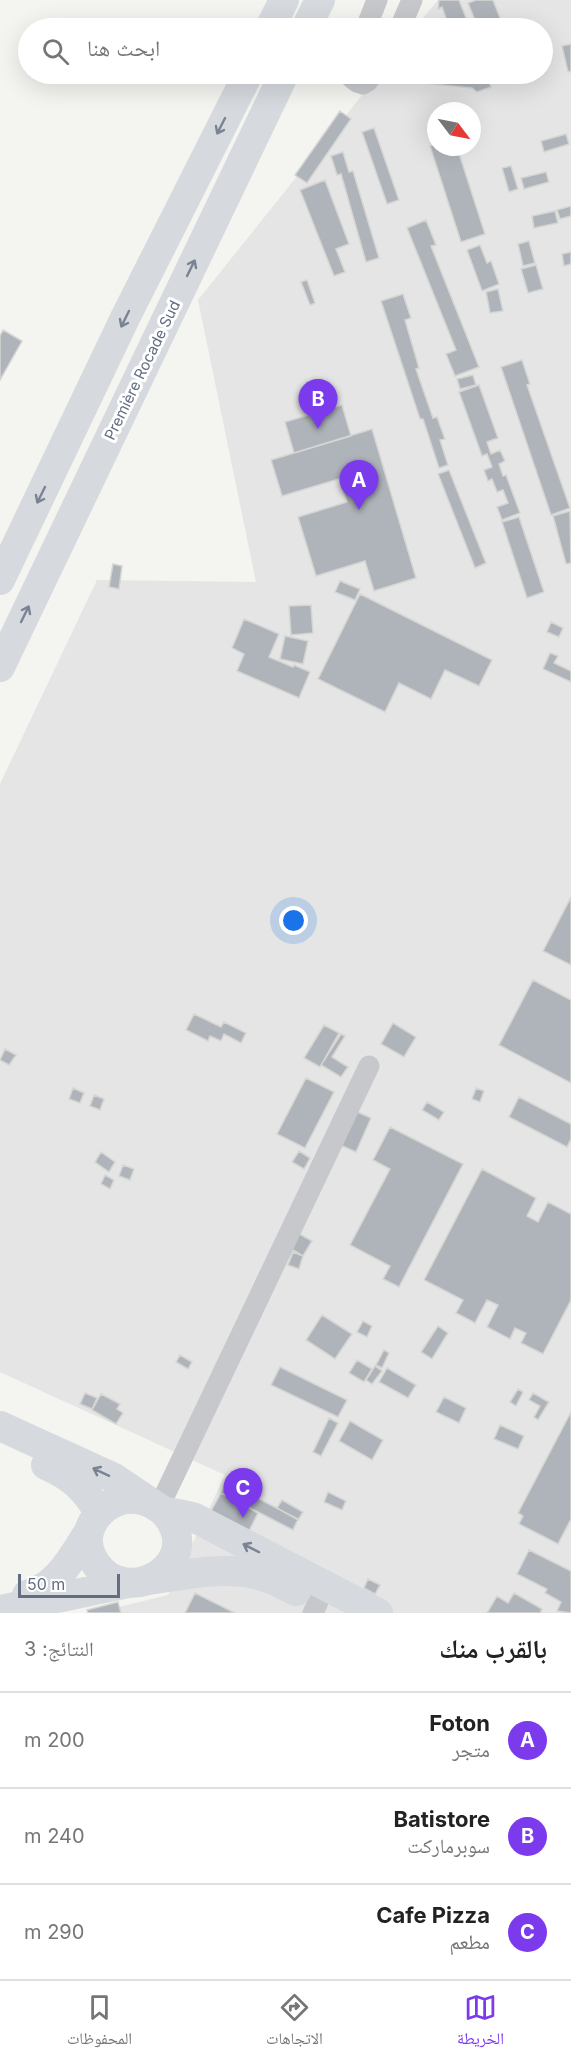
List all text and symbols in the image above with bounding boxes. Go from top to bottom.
search box [18,18,553,84]
icon: search [39,35,72,68]
text: ابحث هنا [87,35,160,61]
north arrow [427,102,481,156]
one-way arrow [215,116,227,134]
one-way arrow [186,259,198,277]
street label: Première Rocade Sud [100,297,184,443]
one-way arrow [118,310,130,328]
pin: B [298,380,338,429]
pin: A [340,460,378,510]
one-way arrow [34,485,46,503]
one-way arrow [20,605,32,623]
your location [279,906,308,935]
one-way arrow [93,1466,111,1478]
pin: C [224,1468,262,1518]
one-way arrow [242,1541,260,1553]
scale bar [18,1571,120,1598]
text: 50 m [27,1574,65,1594]
text: بالقرب منك [439,1633,547,1664]
text: النتائج: 3 [24,1637,94,1661]
text: Foton [429,1710,490,1736]
text: 200 m [24,1728,85,1752]
text: A [520,1728,535,1752]
text: متجر [452,1738,490,1762]
text: Batistore [393,1806,490,1832]
text: 240 m [24,1824,85,1848]
text: B [521,1824,534,1848]
text: سوبرماركت [407,1834,490,1858]
text: Cafe Pizza [376,1902,490,1928]
text: 290 m [24,1920,84,1944]
text: C [520,1920,535,1944]
text: مطعم [449,1930,490,1954]
tab: المحفوظات [67,1991,132,2054]
tab: الاتجاهات [266,1991,323,2054]
tab: الخريطة [457,1991,504,2054]

